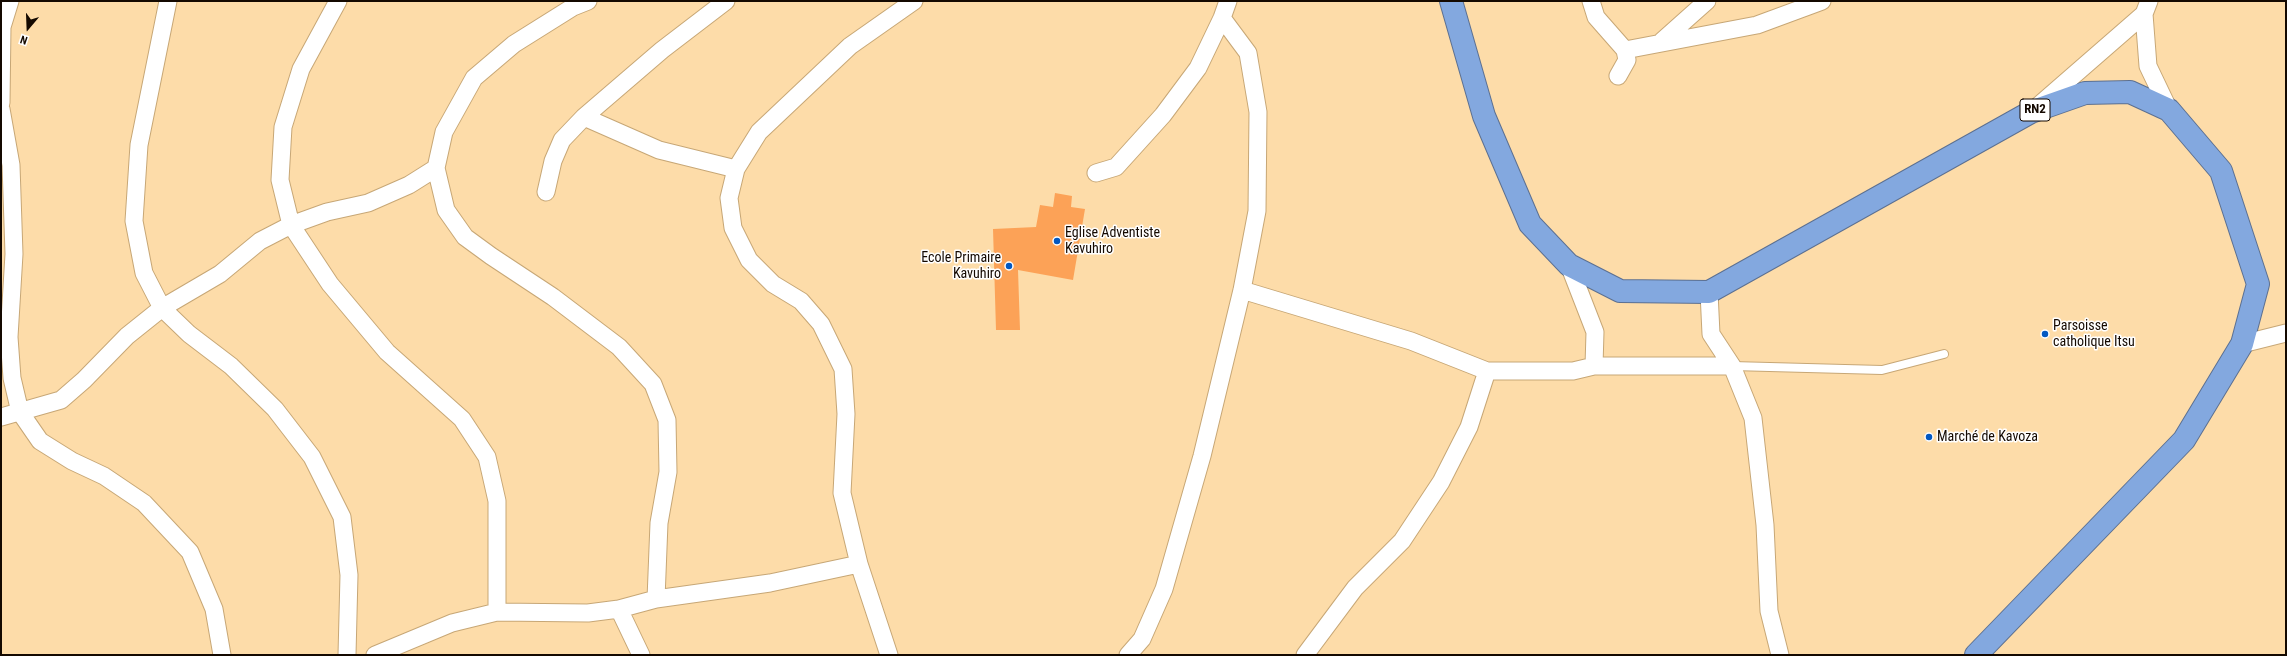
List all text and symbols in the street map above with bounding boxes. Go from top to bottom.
north arrow [8,8,48,48]
text: N [19,33,29,47]
road number: RN2 [2020,99,2050,121]
place label: Eglise Adventiste Kavuhiro [1065,225,1160,258]
marker: Eglise Adventiste Kavuhiro [1052,236,1062,246]
place label: Ecole Primaire Kavuhiro [921,250,1001,282]
marker: Ecole Primaire Kavuhiro [1004,261,1014,271]
place label: Parsoisse catholique Itsu [2053,318,2135,350]
marker: Parsoisse catholique Itsu [2040,329,2050,339]
place label: Marché de Kavoza [1937,429,2038,445]
marker: Marché de Kavoza [1924,432,1934,442]

